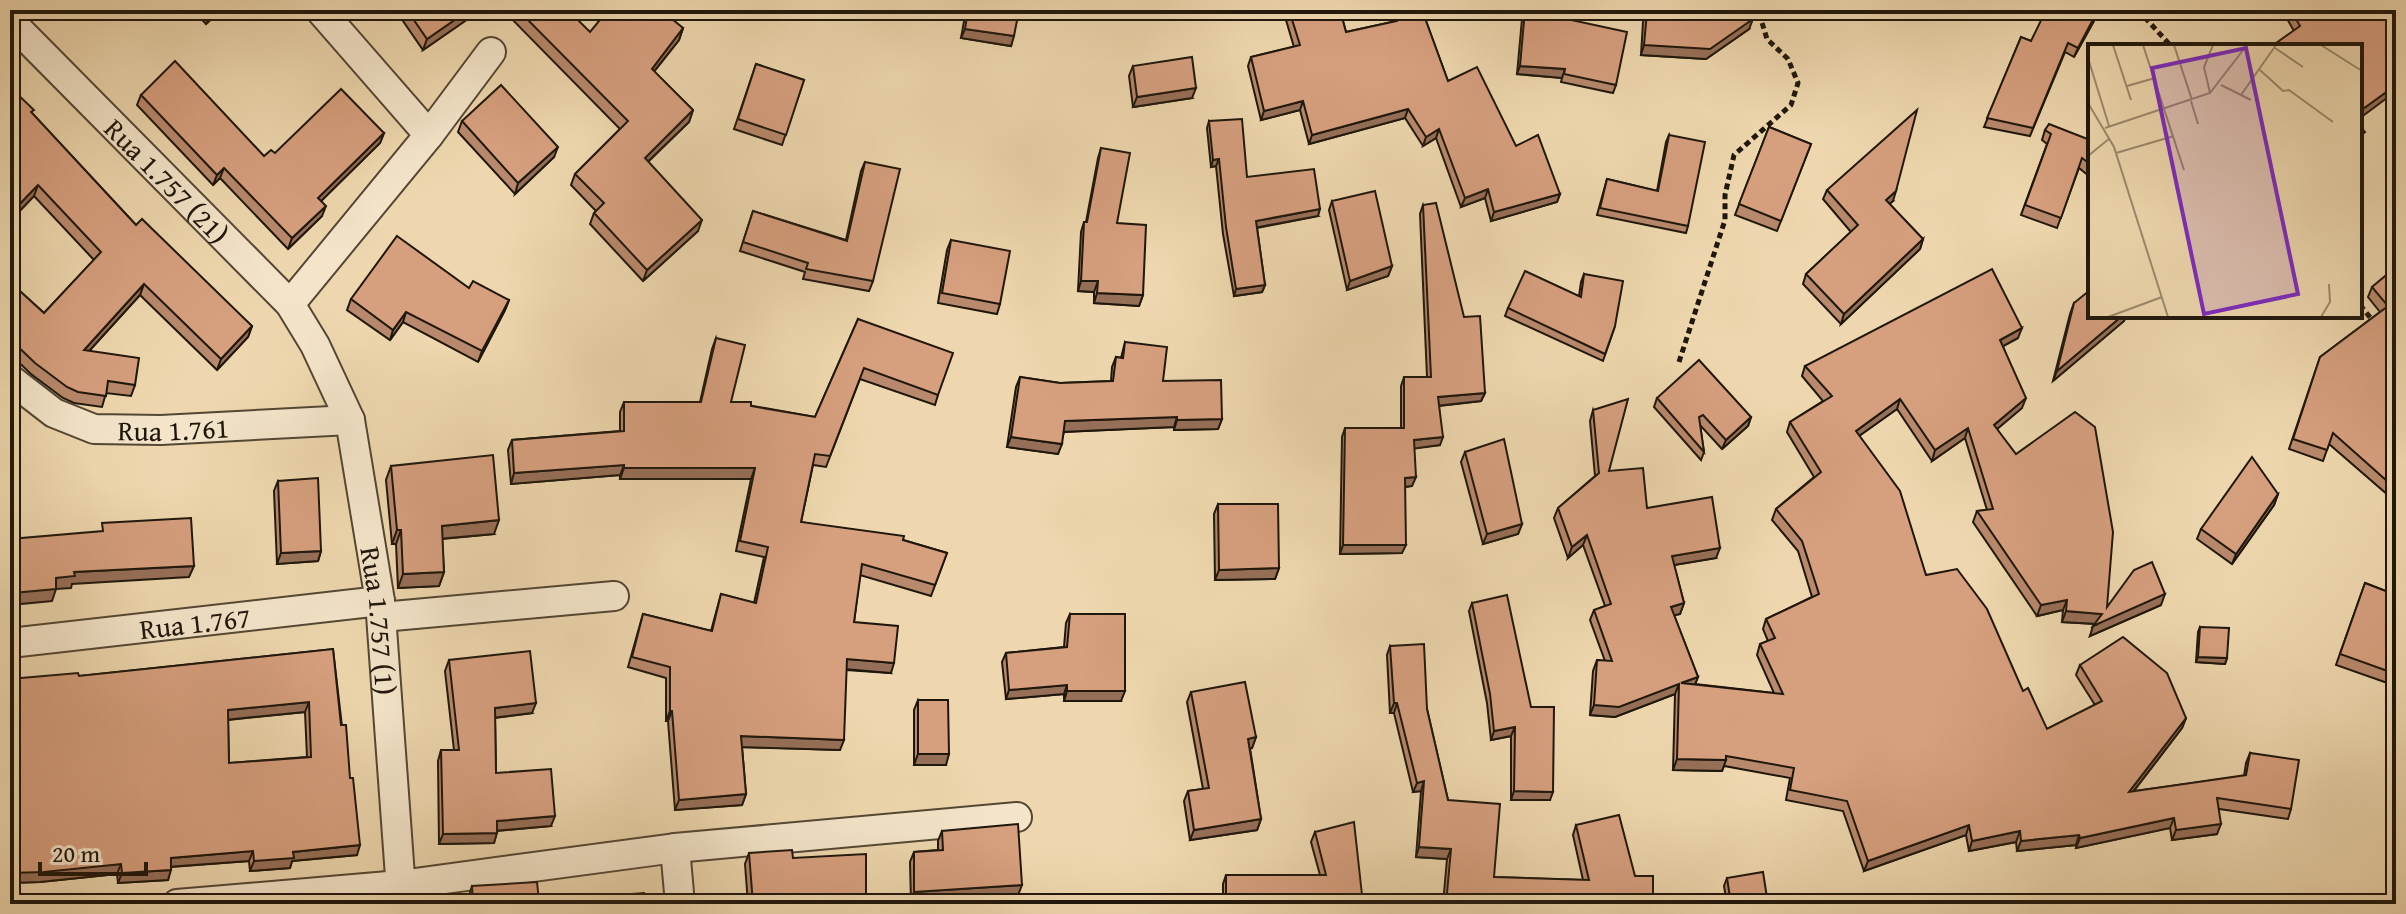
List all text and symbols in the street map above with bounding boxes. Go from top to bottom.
inset map [2088,44,2362,318]
street label: Rua 1.757 (21) [96,108,239,252]
street label: Rua 1.761 [117,406,230,451]
street label: Rua 1.757 (1) [351,543,407,696]
street label: Rua 1.767 [137,595,252,649]
scale bar [40,826,146,876]
text: 20 m [52,836,100,871]

